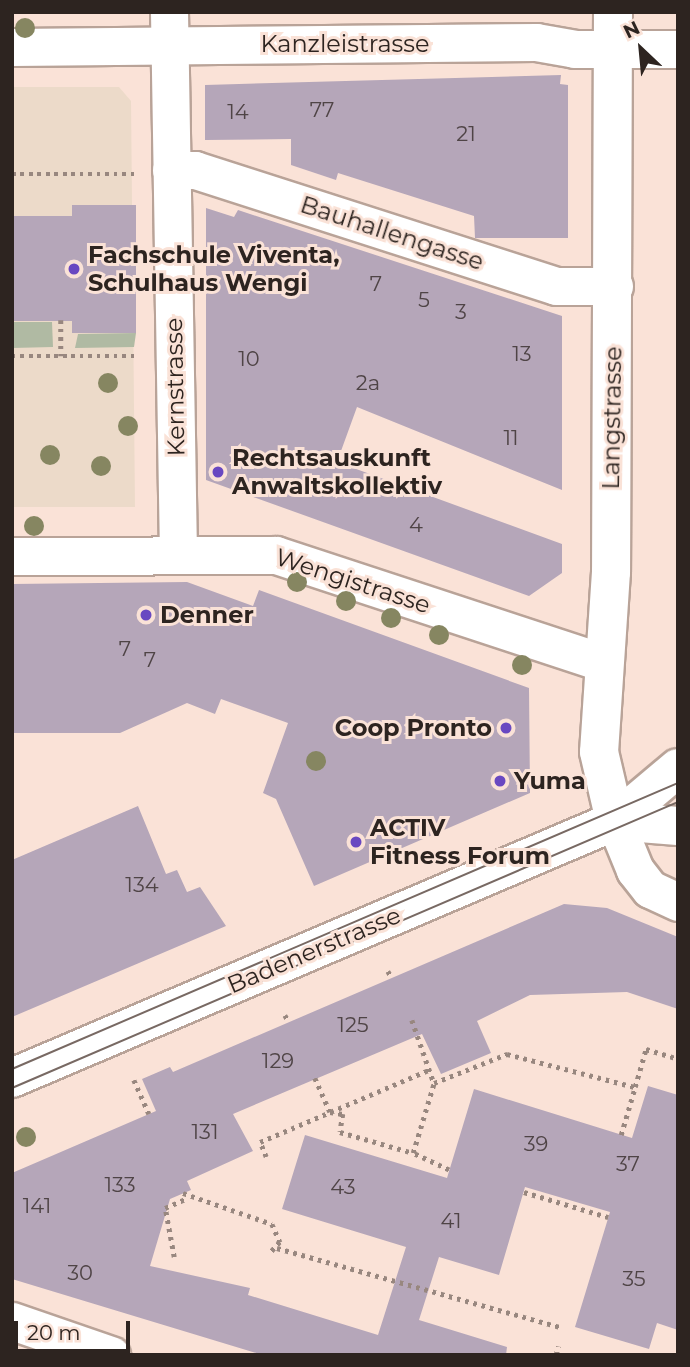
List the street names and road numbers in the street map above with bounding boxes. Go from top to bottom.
street label: Kanzleistrasse [261,30,429,58]
street label: Bauhallengasse [297,190,487,276]
street label: Kernstrasse [159,317,191,457]
street label: Langstrasse [596,346,628,490]
street label: Wengistrasse [272,542,434,620]
street label: Badenerstrasse [223,901,405,999]

